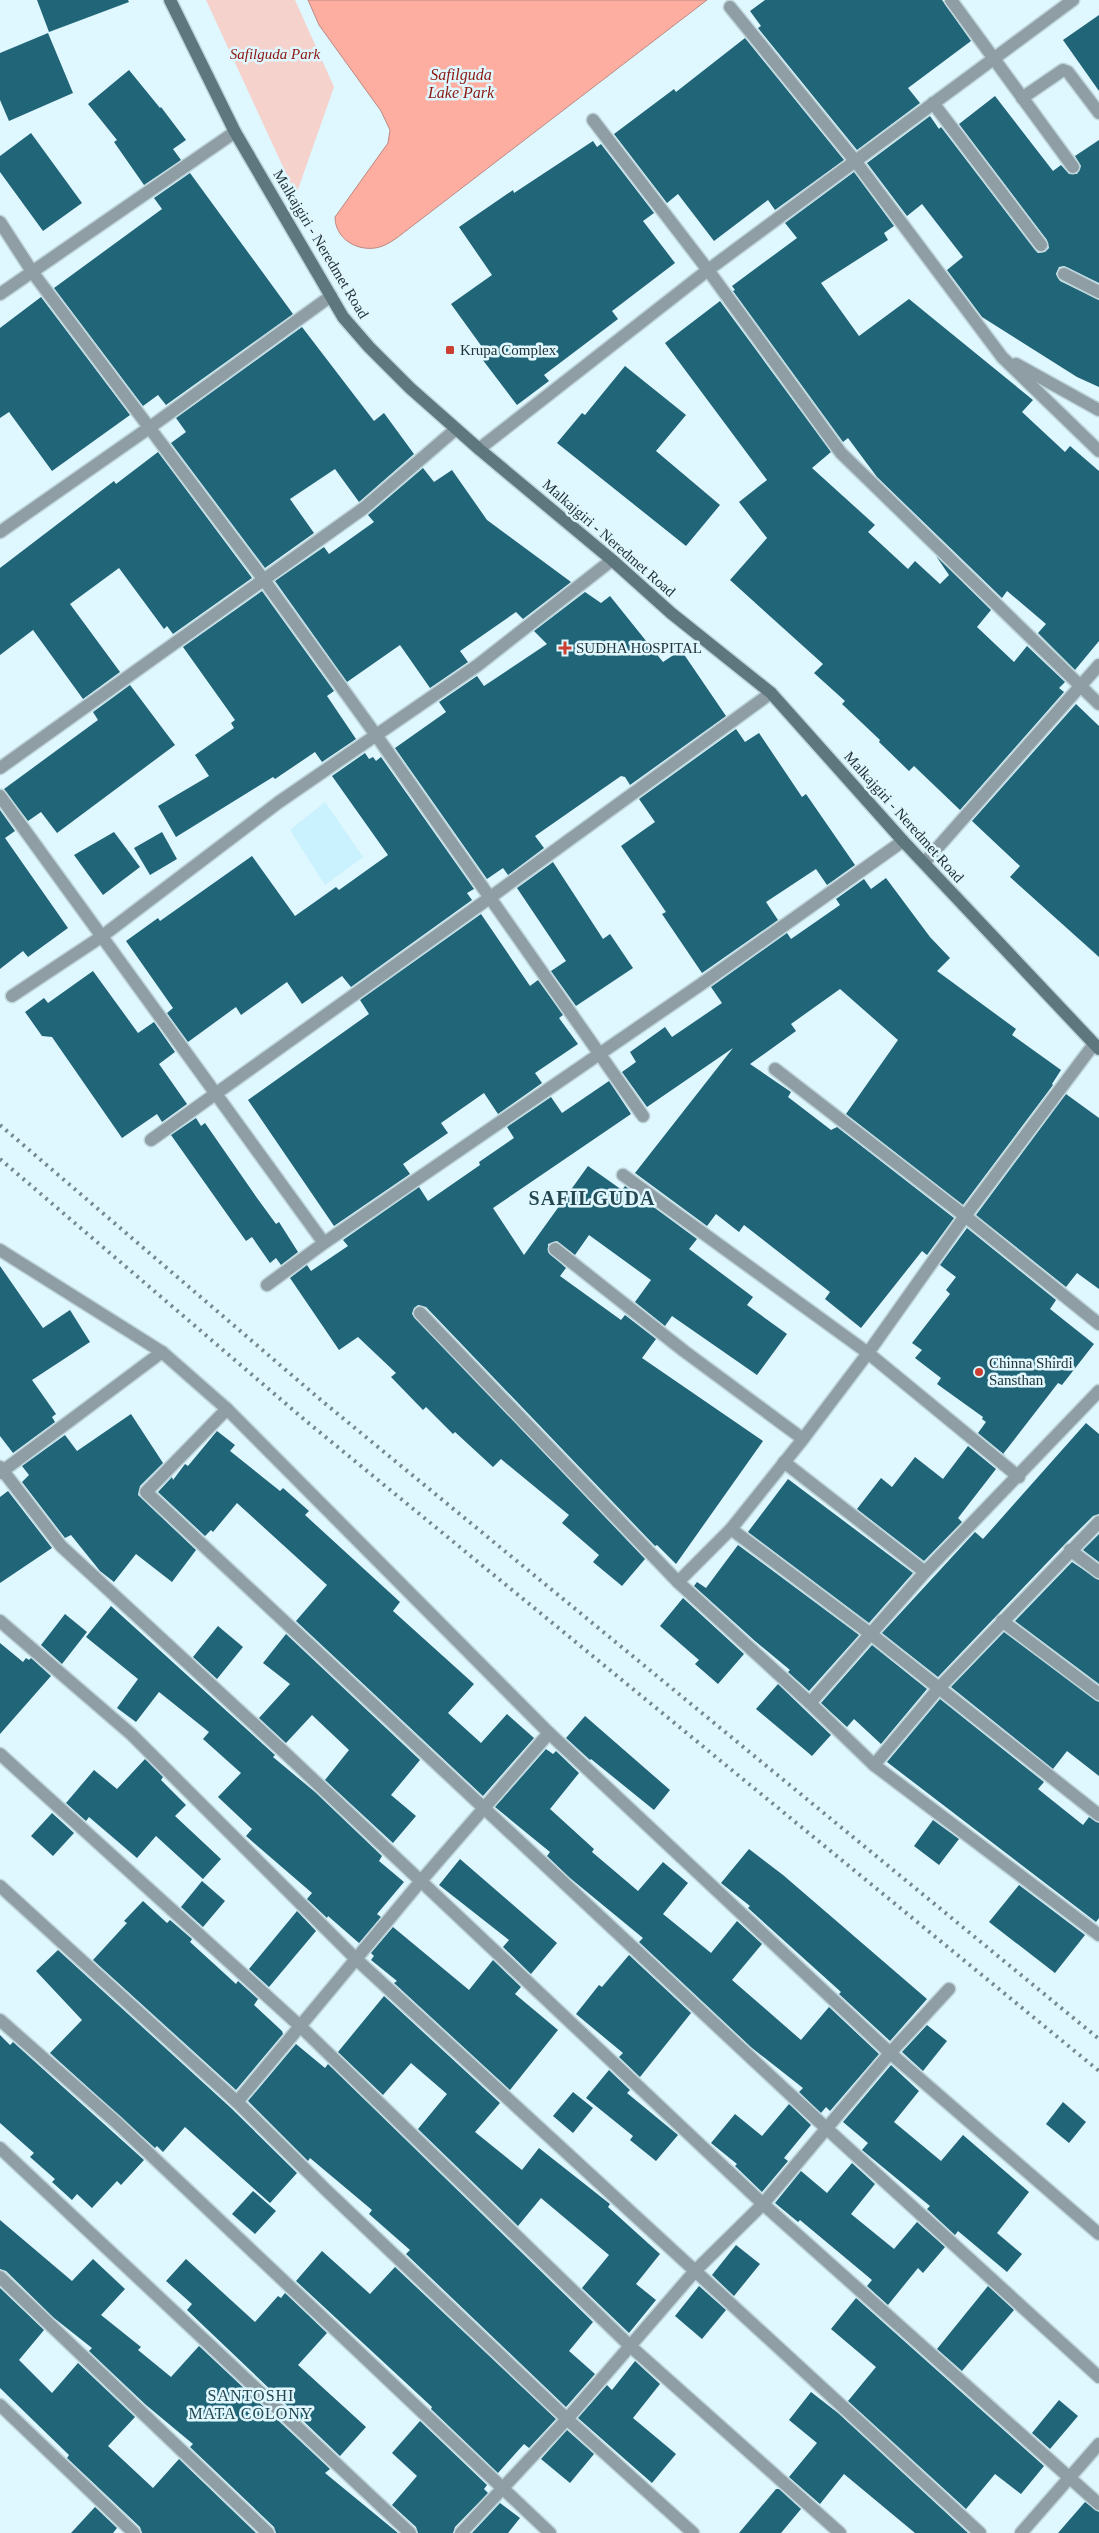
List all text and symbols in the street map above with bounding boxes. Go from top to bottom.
park label: Safilguda Park [230,46,321,62]
water label: Safilguda Lake Park [427,66,495,101]
street label: Malkajgiri - Neredmet Road [270,167,372,322]
place label: Krupa Complex [460,342,557,358]
marker: Krupa Complex [444,344,456,356]
street label: Malkajgiri - Neredmet Road [539,476,679,600]
place label: SUDHA HOSPITAL [576,640,702,656]
marker: SUDHA HOSPITAL [558,641,572,655]
street label: Malkajgiri - Neredmet Road [841,748,967,886]
district label: SAFILGUDA [529,1187,655,1209]
place label: Chinna Shirdi Sansthan [989,1355,1073,1388]
marker: Chinna Shirdi Sansthan [973,1366,985,1378]
district label: SANTOSHI MATA COLONY [189,2387,313,2422]

